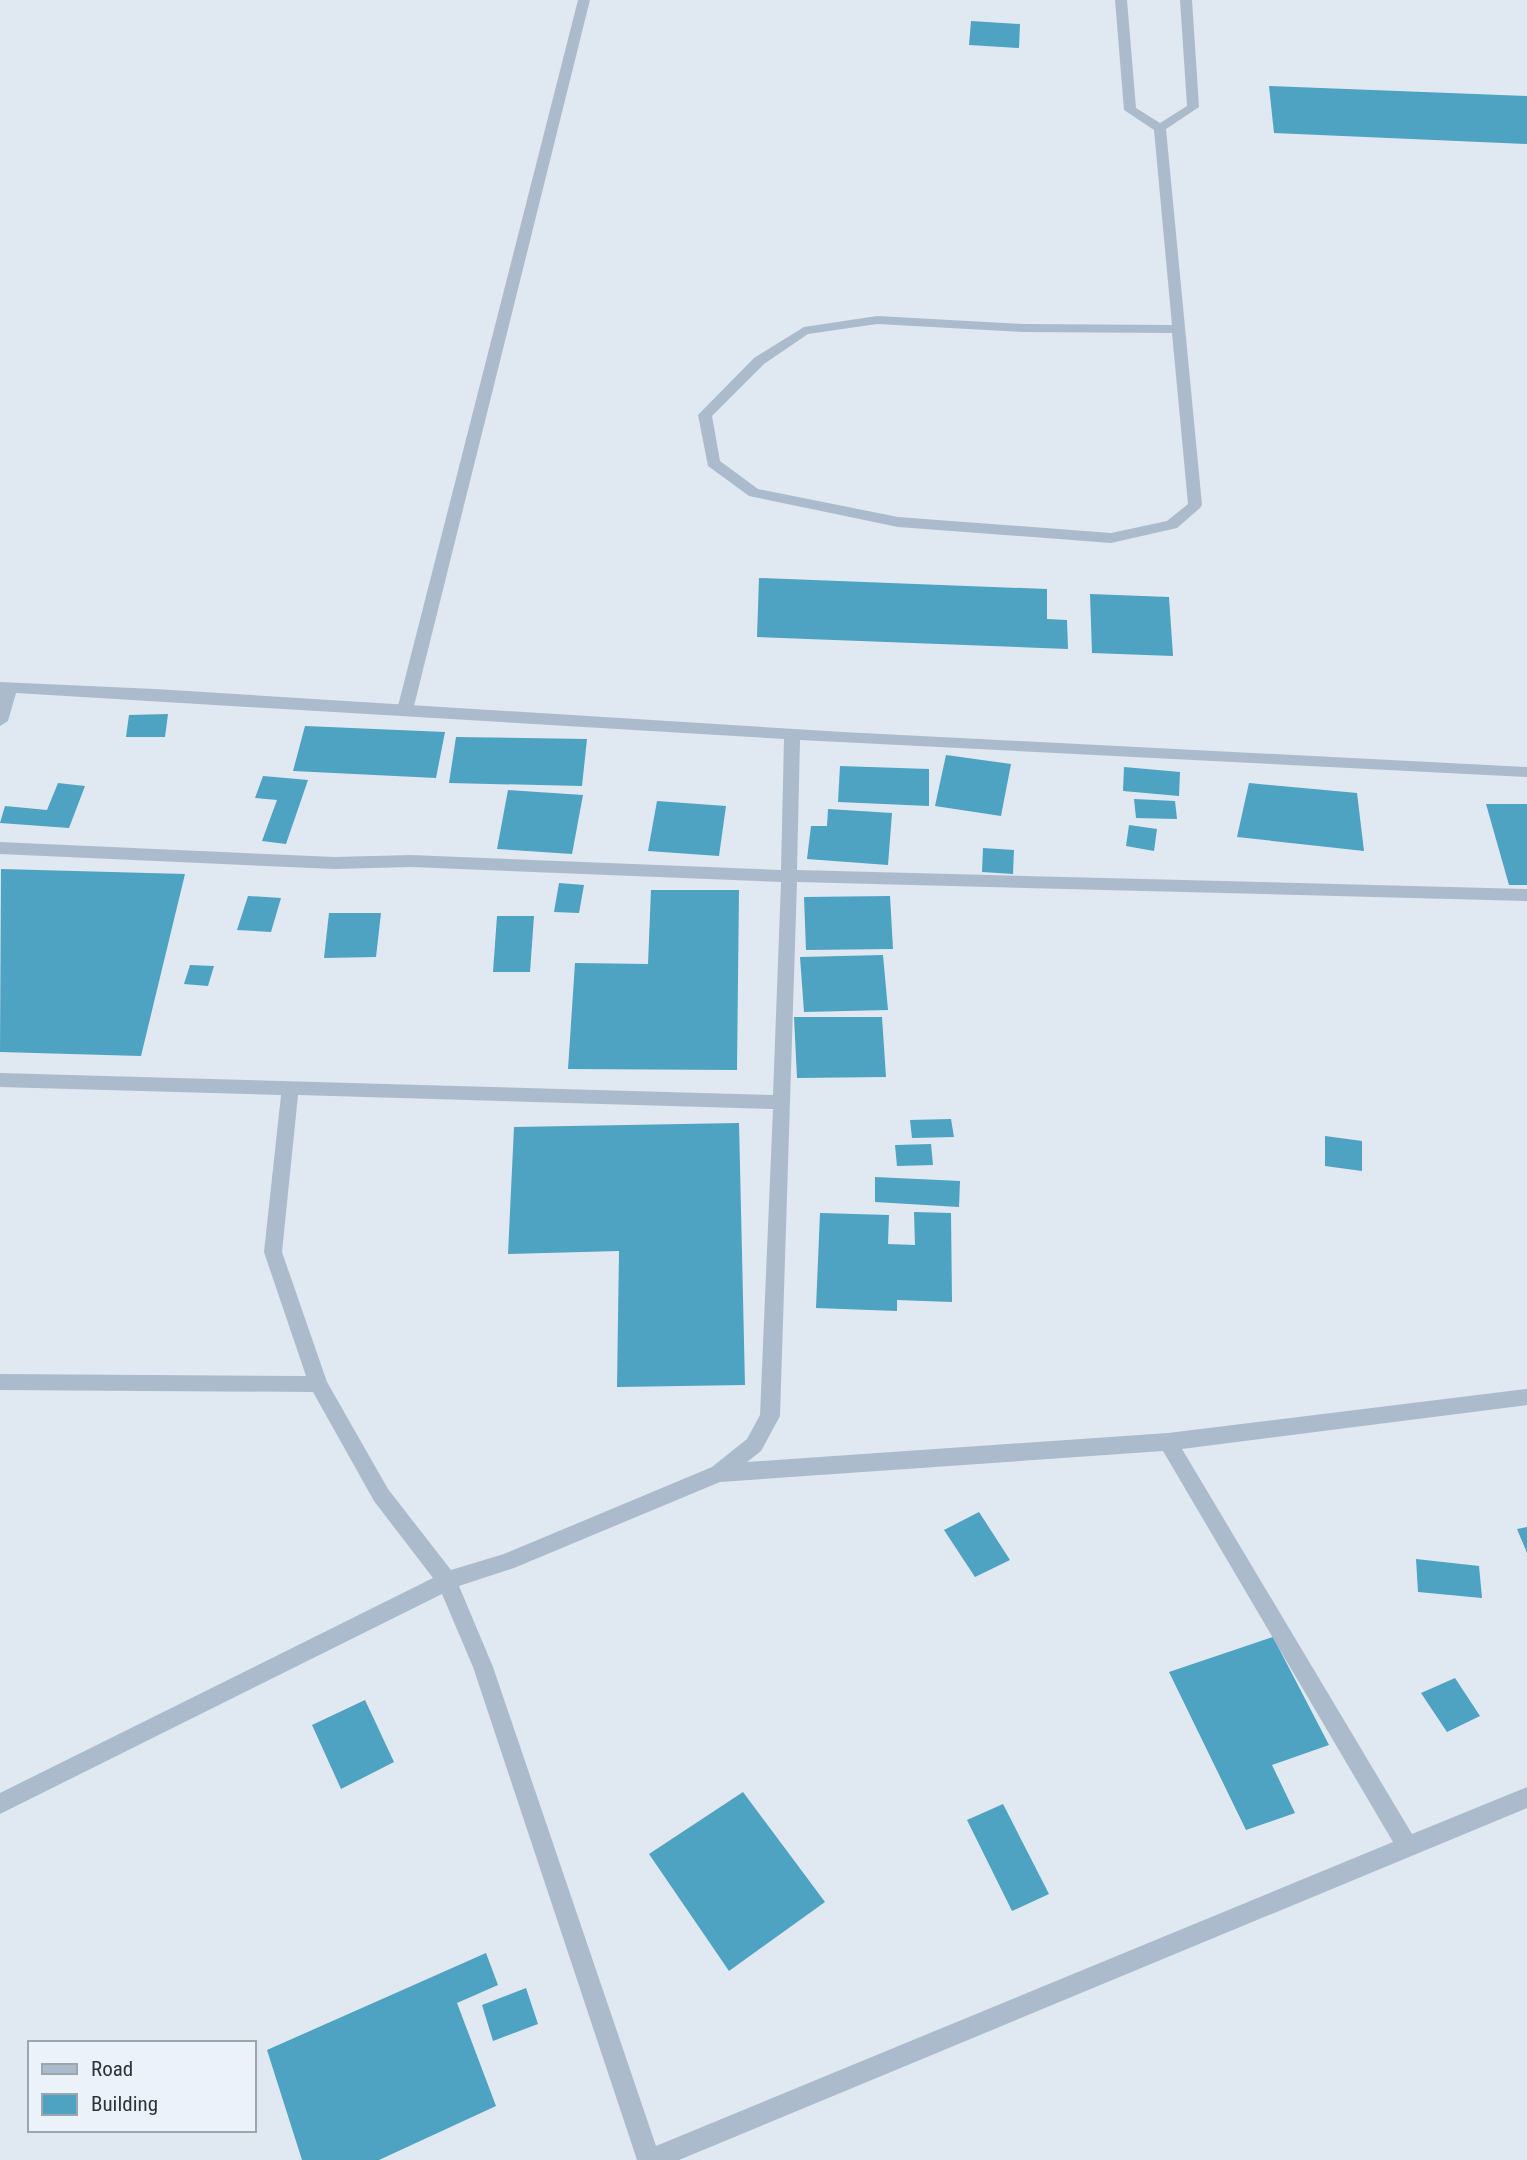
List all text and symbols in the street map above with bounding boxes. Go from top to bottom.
legend [28,2041,256,2132]
text: Road [91,2057,133,2081]
text: Building [91,2092,158,2116]

